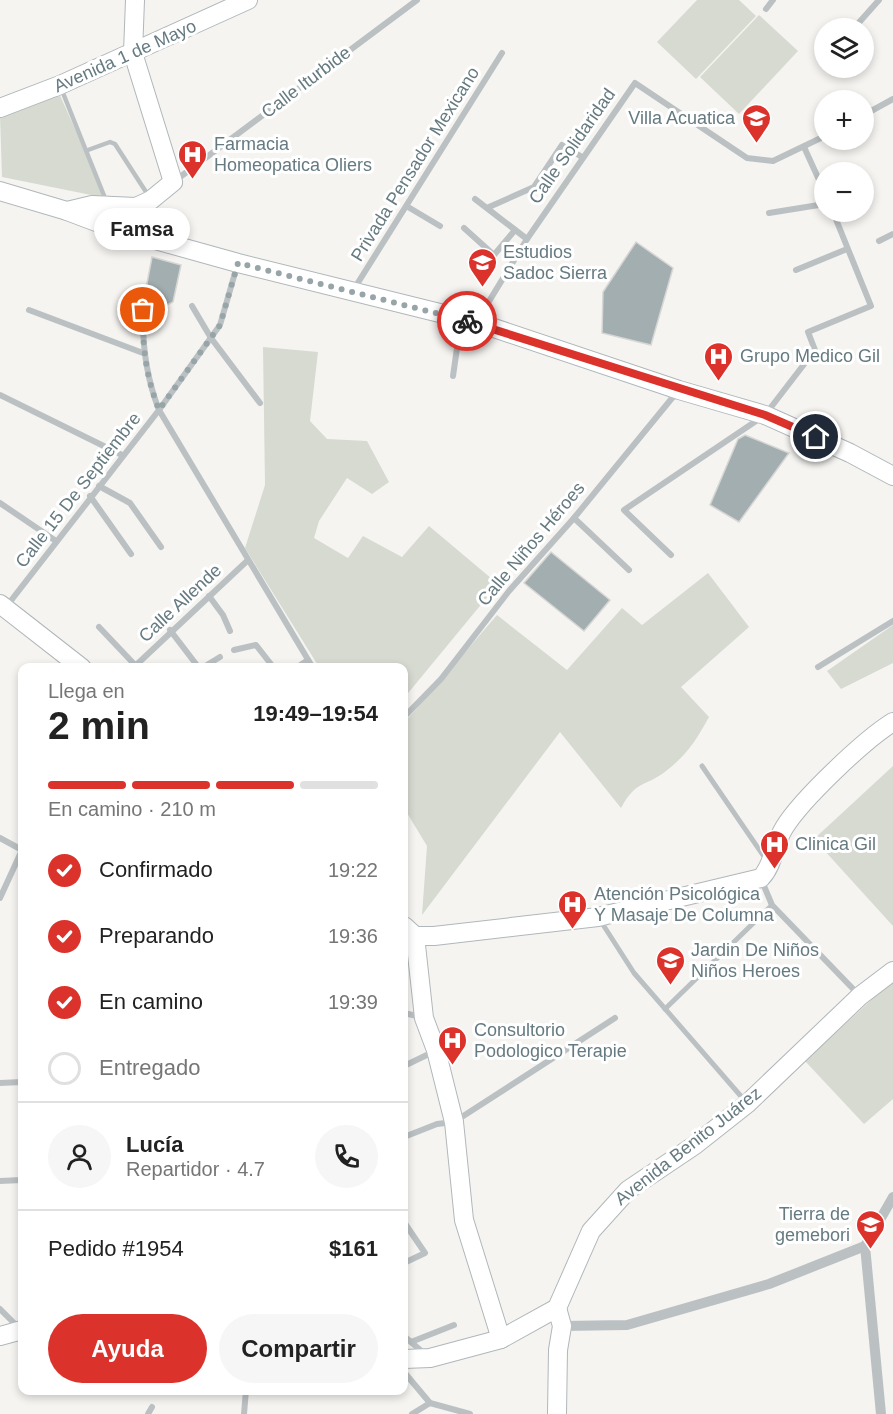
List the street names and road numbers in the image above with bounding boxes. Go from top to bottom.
street label: Avenida 1 de Mayo [51,16,199,96]
street label: Calle Iturbide [258,42,354,122]
street label: Privada Pensador Mexicano [347,63,483,265]
street label: Calle Solidaridad [525,85,619,207]
street label: Calle 15 De Septiembre [11,409,145,571]
street label: Calle Niños Héroes [473,478,589,610]
street label: Calle Allende [135,560,225,646]
street label: Avenida Benito Juárez [611,1083,765,1209]

